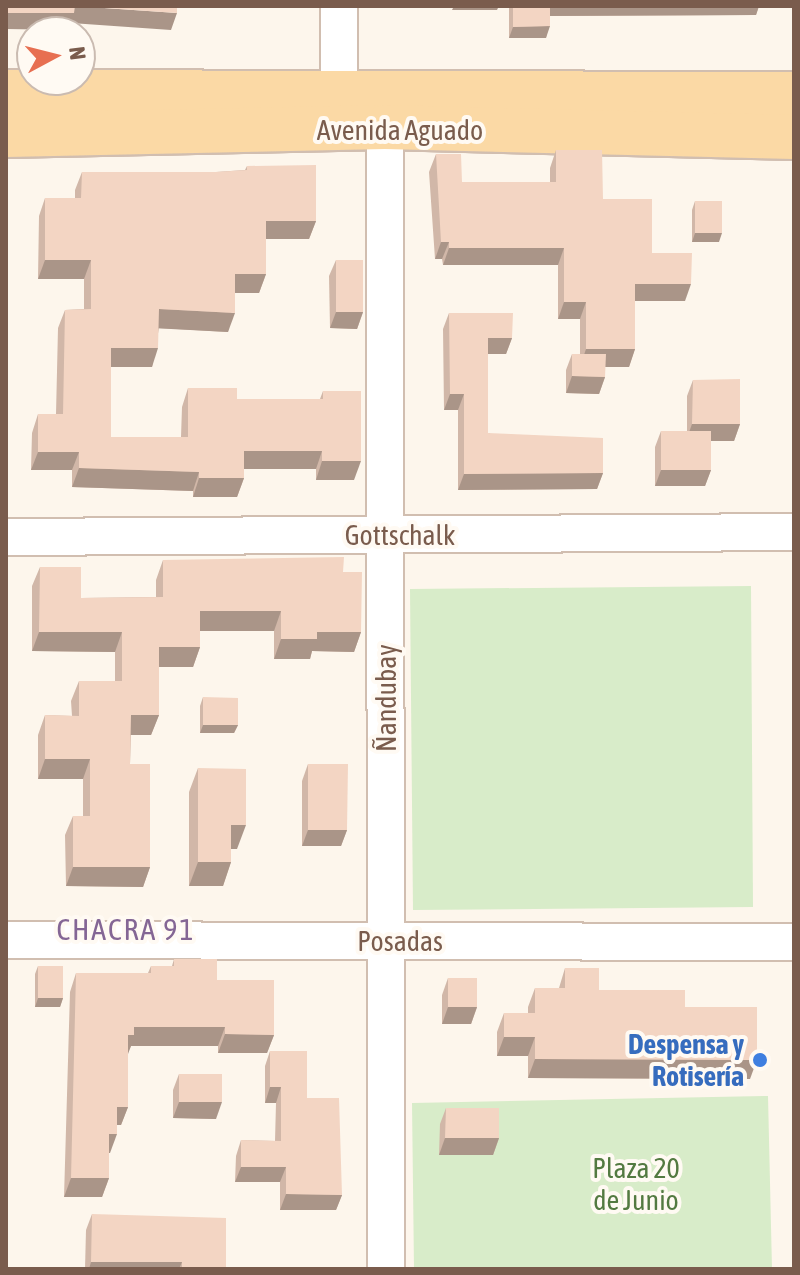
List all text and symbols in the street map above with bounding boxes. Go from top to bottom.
north arrow [16,16,96,96]
text: N [64,45,92,61]
street label: Avenida Aguado [317,113,483,147]
street label: Gottschalk [345,518,455,552]
street label: Ñandubay [369,644,403,752]
district label: CHACRA 91 [56,911,196,947]
street label: Posadas [357,924,443,958]
place label: Despensa y Rotisería [628,1027,744,1093]
marker: Despensa y Rotisería [751,1051,769,1069]
park label: Plaza 20 de Junio [592,1151,680,1217]

